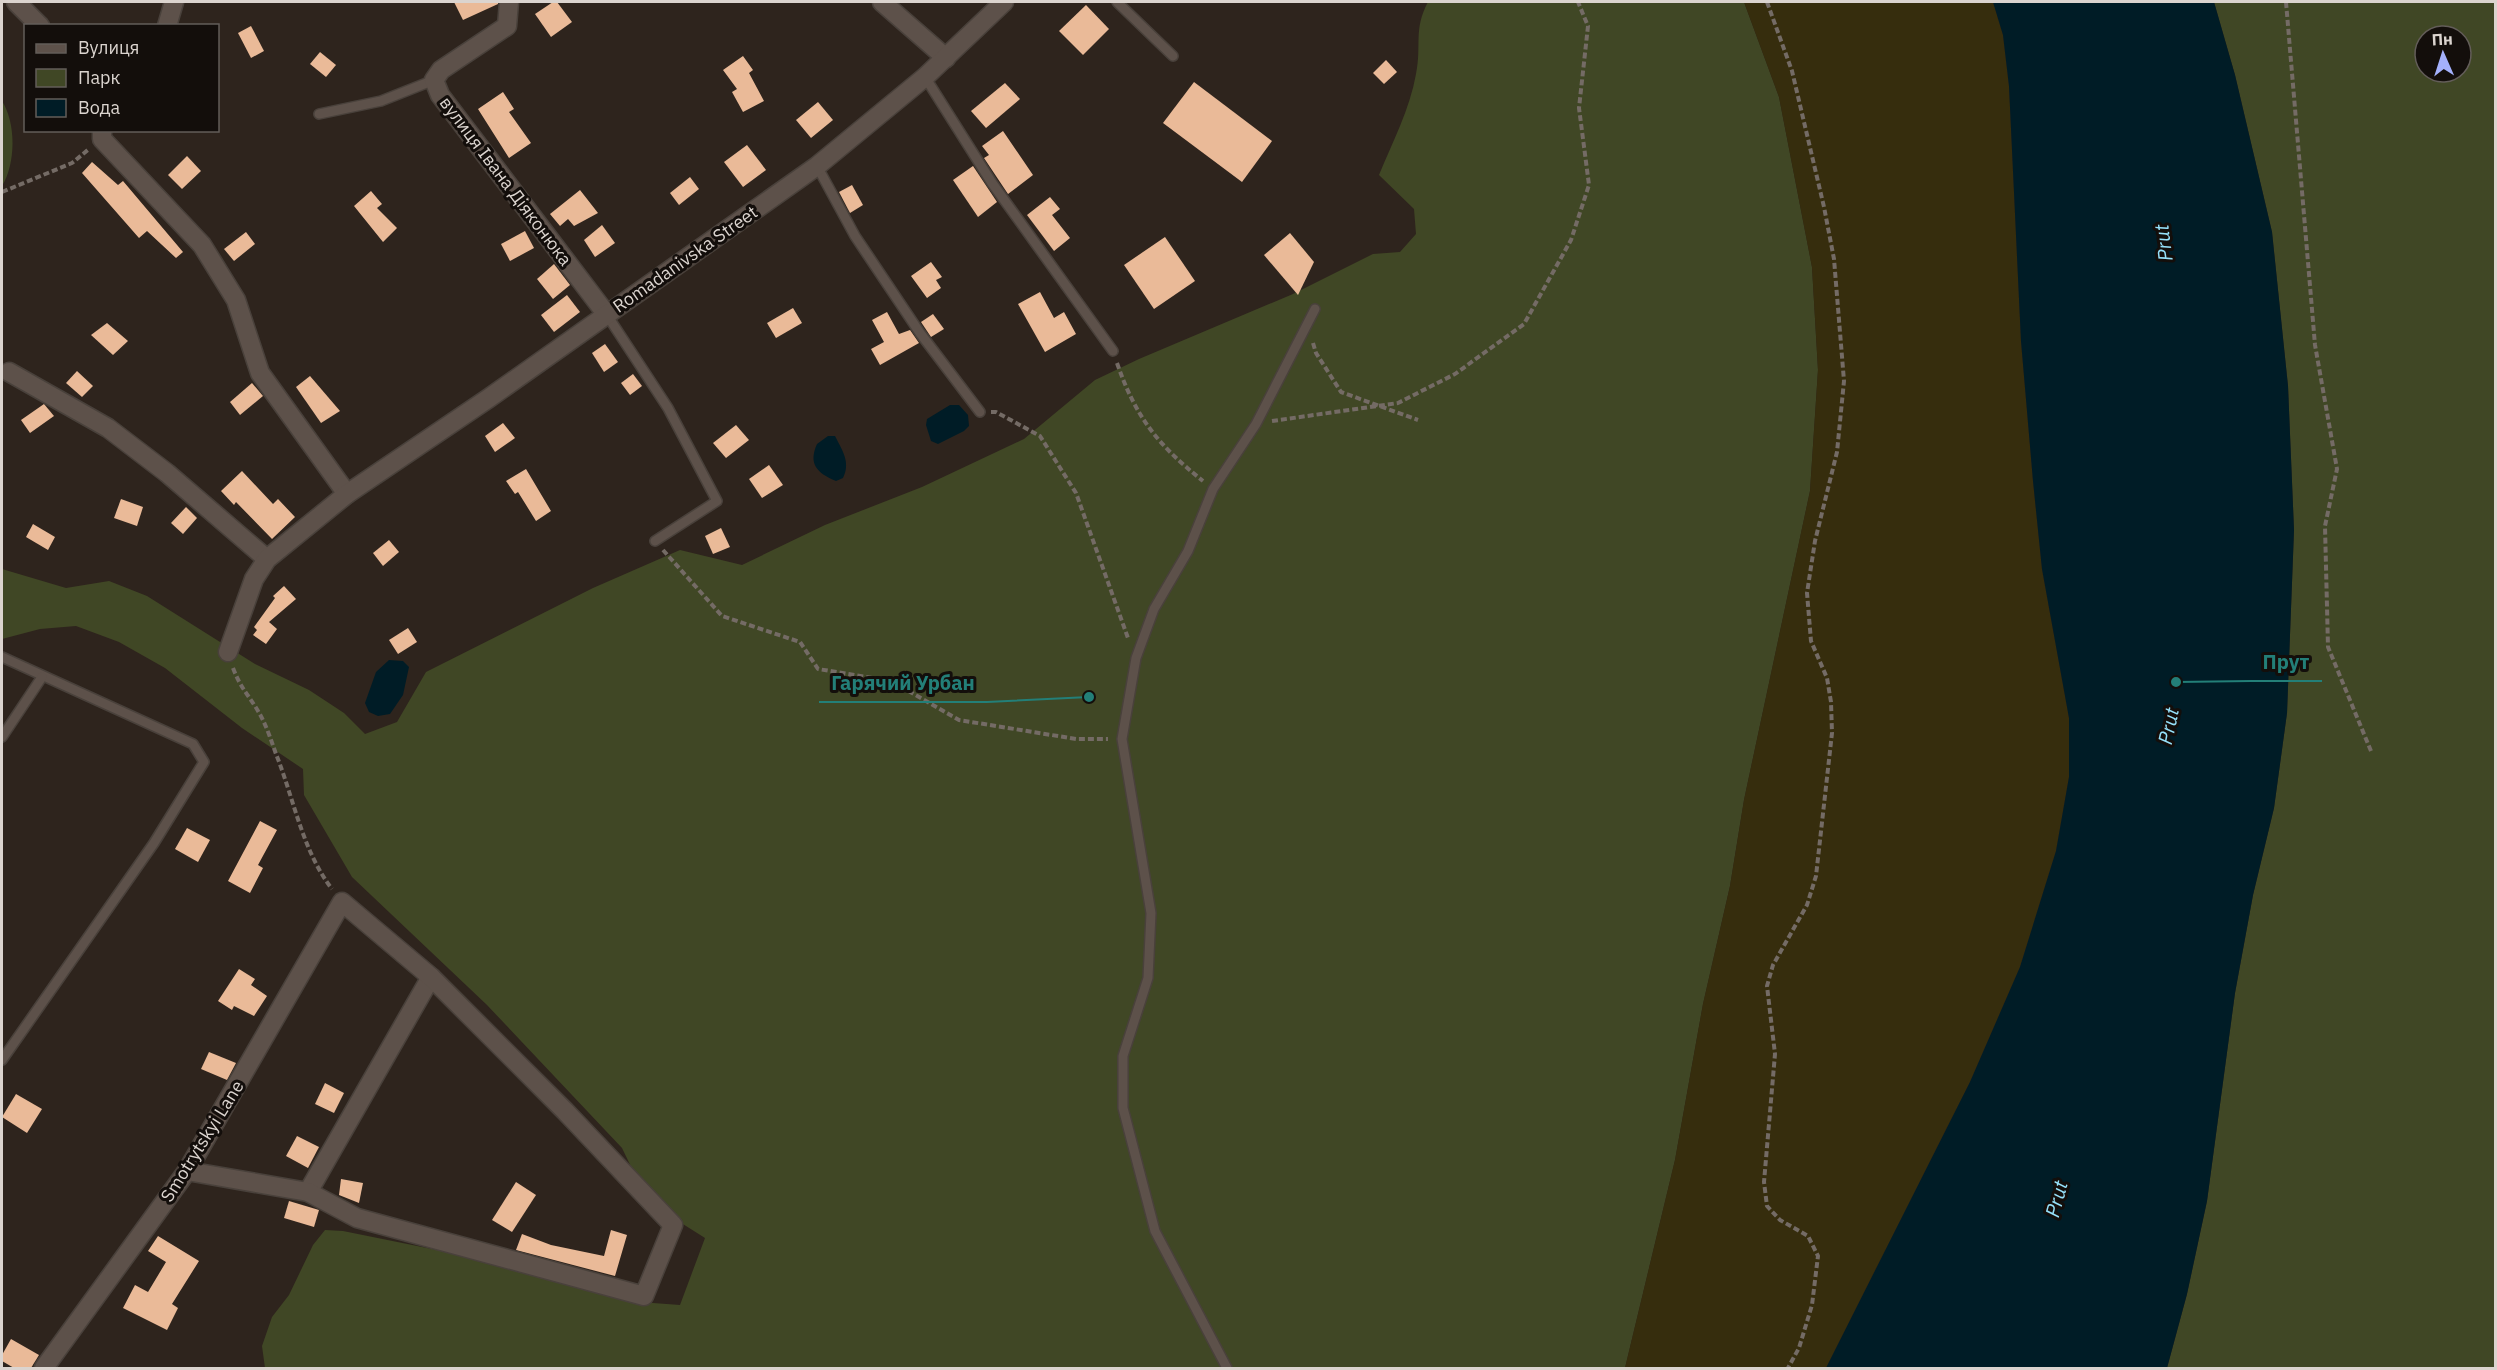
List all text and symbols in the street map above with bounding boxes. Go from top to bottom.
legend [24,24,219,132]
north arrow [2413,24,2473,84]
text: Пн [2431,28,2453,50]
text: Вулиця [78,36,139,59]
text: Парк [78,66,121,89]
street label: вулиця Івана Діяконюка [435,92,577,271]
text: Вода [78,96,121,119]
street label: Romadanivska Street [608,200,762,318]
water label: Prut [2147,223,2179,263]
callout: Прут [2251,643,2322,681]
text: Прут [2263,648,2310,675]
callout: Гарячий Урбан [819,664,987,702]
text: Гарячий Урбан [831,669,975,696]
water label: Prut [2151,705,2185,747]
street label: Smotrytskyi Lane [155,1076,249,1206]
water label: Prut [2038,1177,2074,1220]

